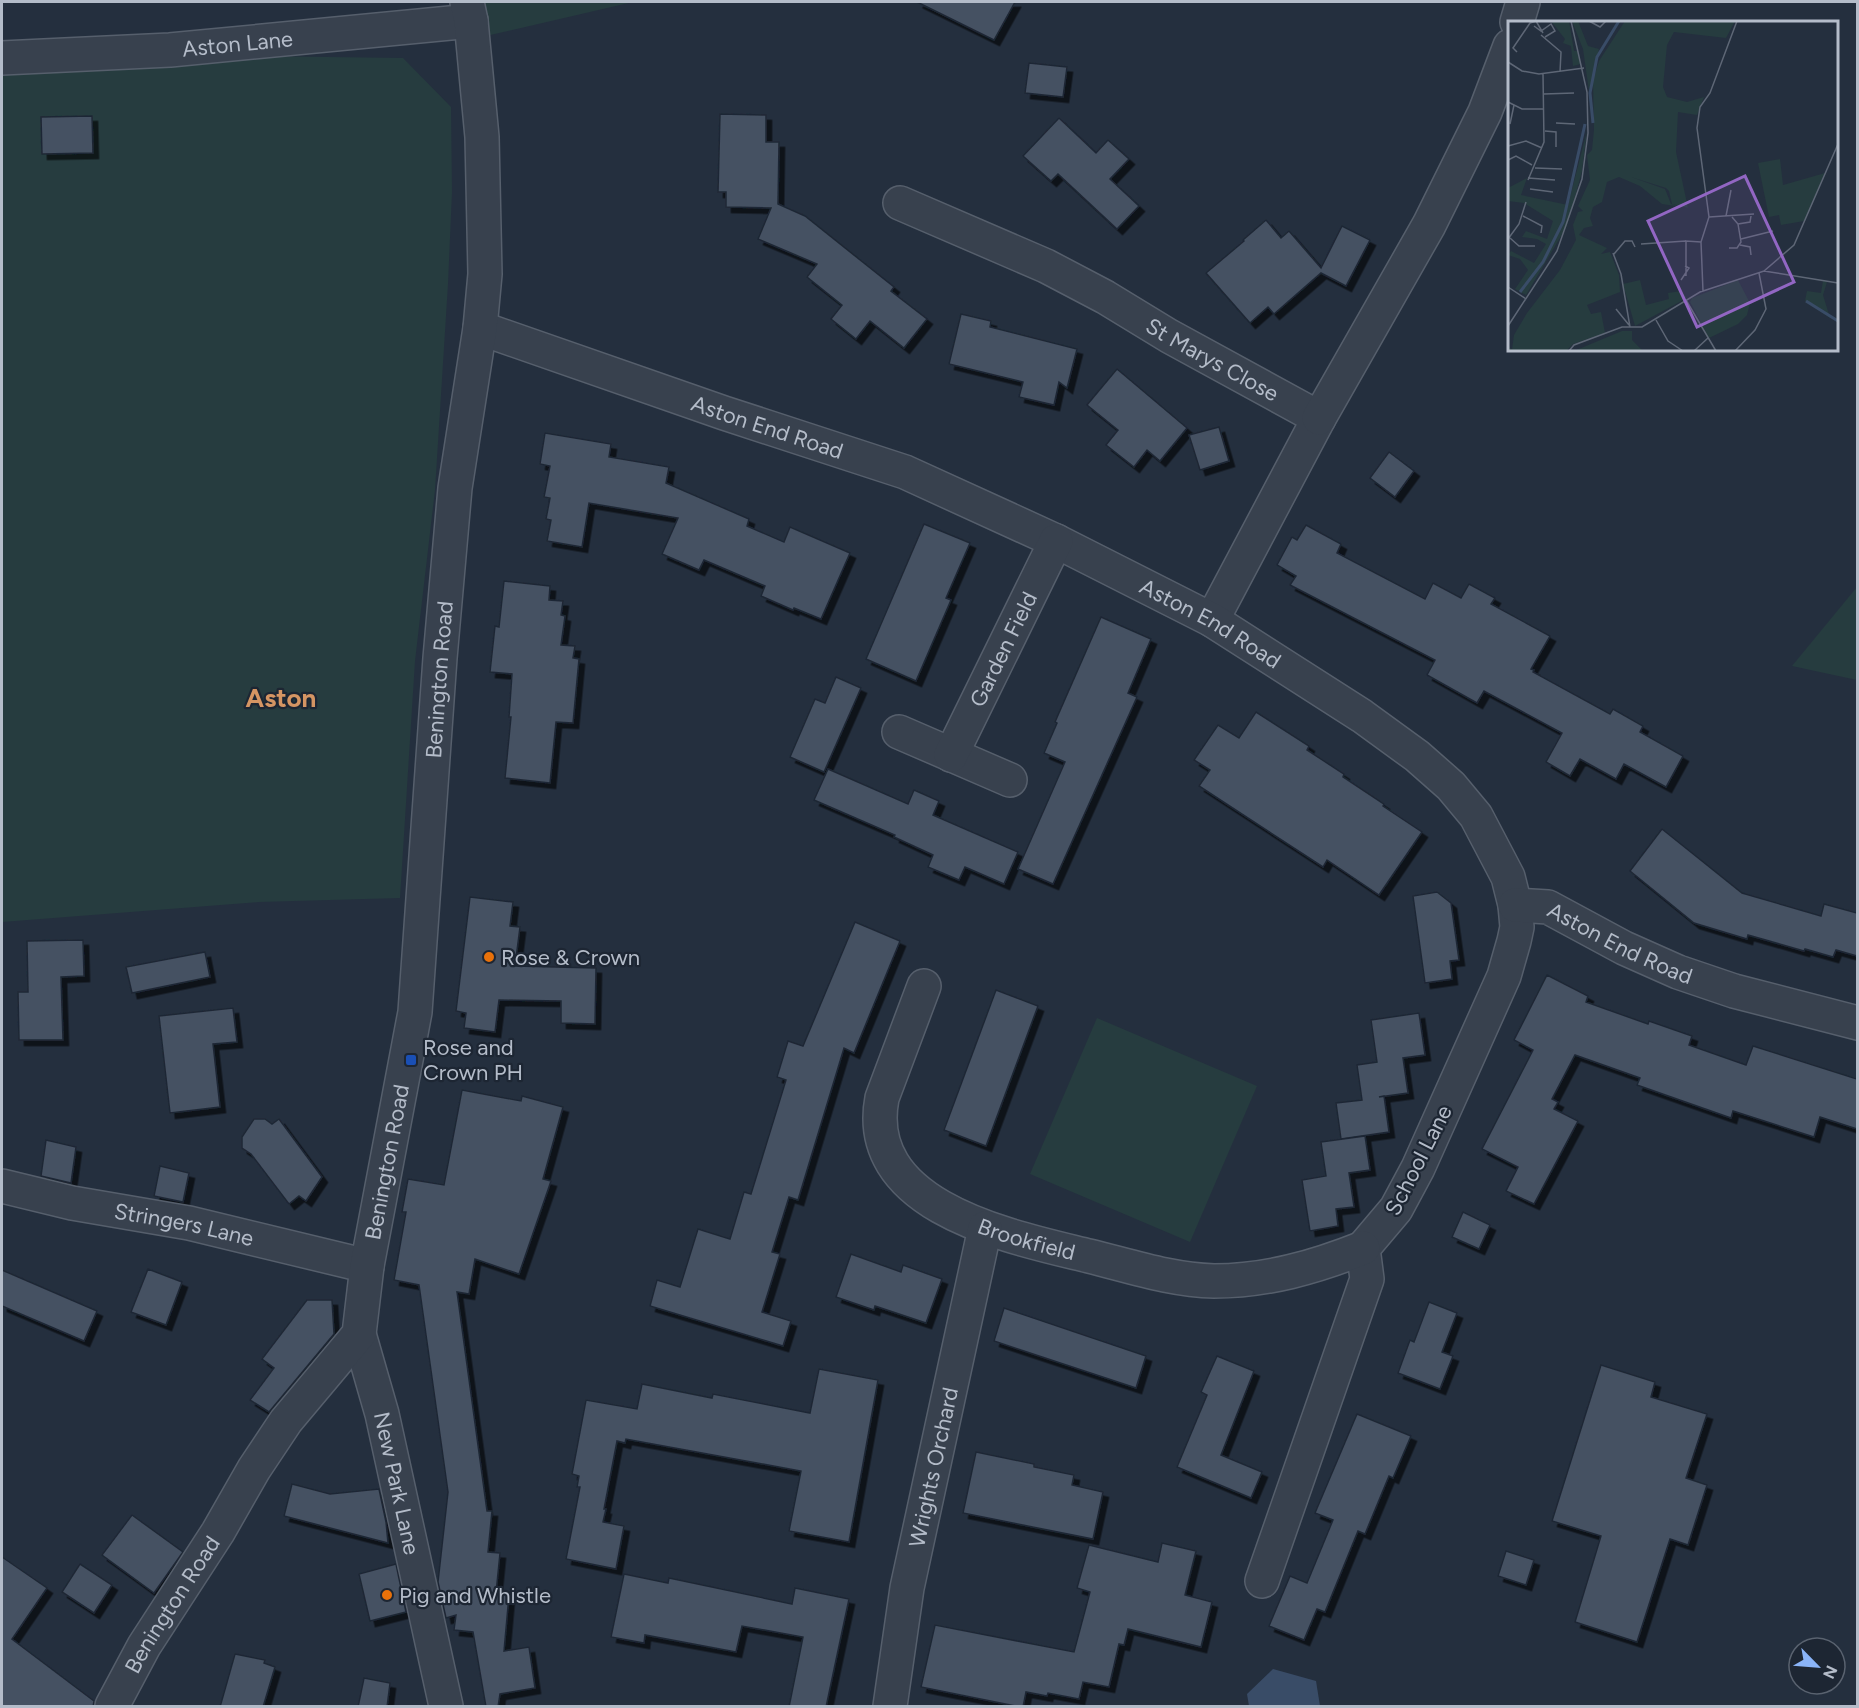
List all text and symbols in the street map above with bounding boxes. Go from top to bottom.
inset map [1508,21,1838,351]
street label: Aston Lane [181,25,294,63]
street label: St Marys Close [1141,312,1283,407]
street label: Aston End Road [688,390,847,465]
street label: Aston End Road [1135,573,1286,675]
street label: Garden Field [964,587,1043,711]
street label: Benington Road [420,600,459,759]
district label: Aston [246,682,316,714]
street label: Aston End Road [1543,896,1696,990]
place label: Rose & Crown [501,944,640,971]
marker: Rose & Crown [482,950,496,964]
place label: Rose and Crown PH [423,1034,523,1086]
marker: Rose and Crown PH [404,1053,418,1067]
street label: Benington Road [359,1082,415,1242]
street label: School Lane [1379,1100,1458,1220]
street label: Stringers Lane [112,1197,256,1252]
street label: Brookfield [974,1213,1078,1266]
street label: Wrights Orchard [903,1385,964,1550]
street label: New Park Lane [368,1409,425,1557]
street label: Benington Road [119,1531,226,1678]
place label: Pig and Whistle [399,1582,551,1609]
marker: Pig and Whistle [380,1588,394,1602]
north arrow [1787,1636,1847,1696]
text: N [1819,1663,1841,1682]

